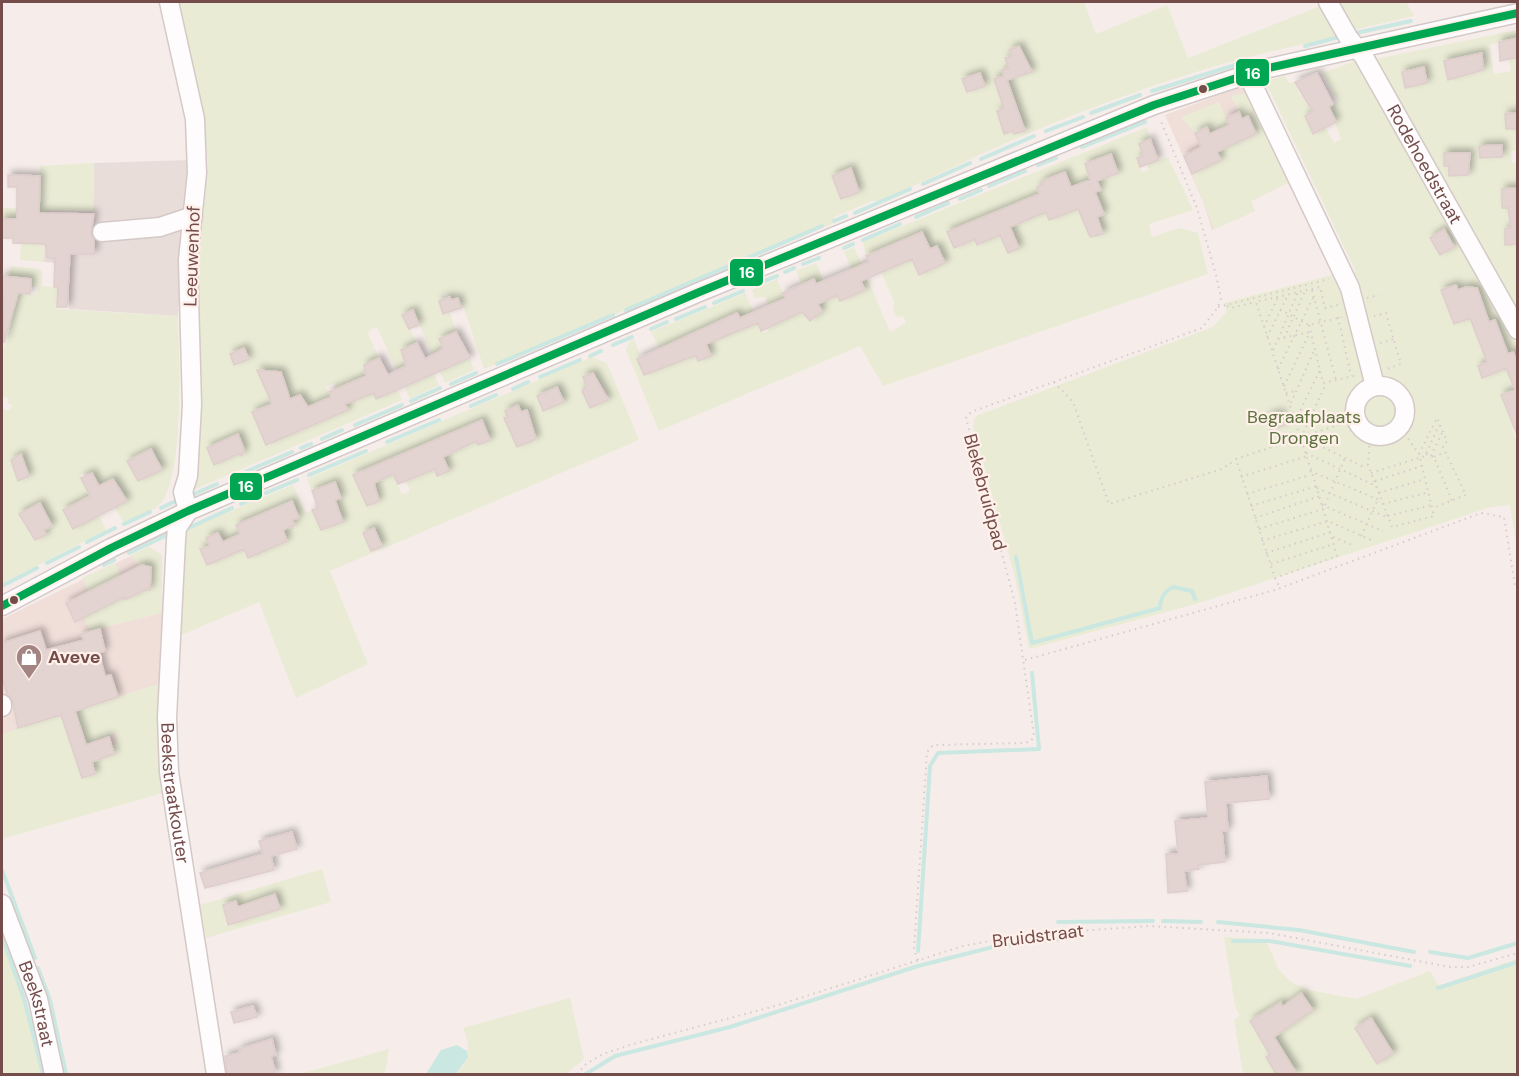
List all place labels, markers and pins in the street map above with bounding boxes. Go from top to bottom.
unlabelled marker [1197,83,1209,95]
unlabelled marker [8,594,20,606]
shop icon: Aveve [14,642,44,680]
place label: Aveve [48,645,101,669]

